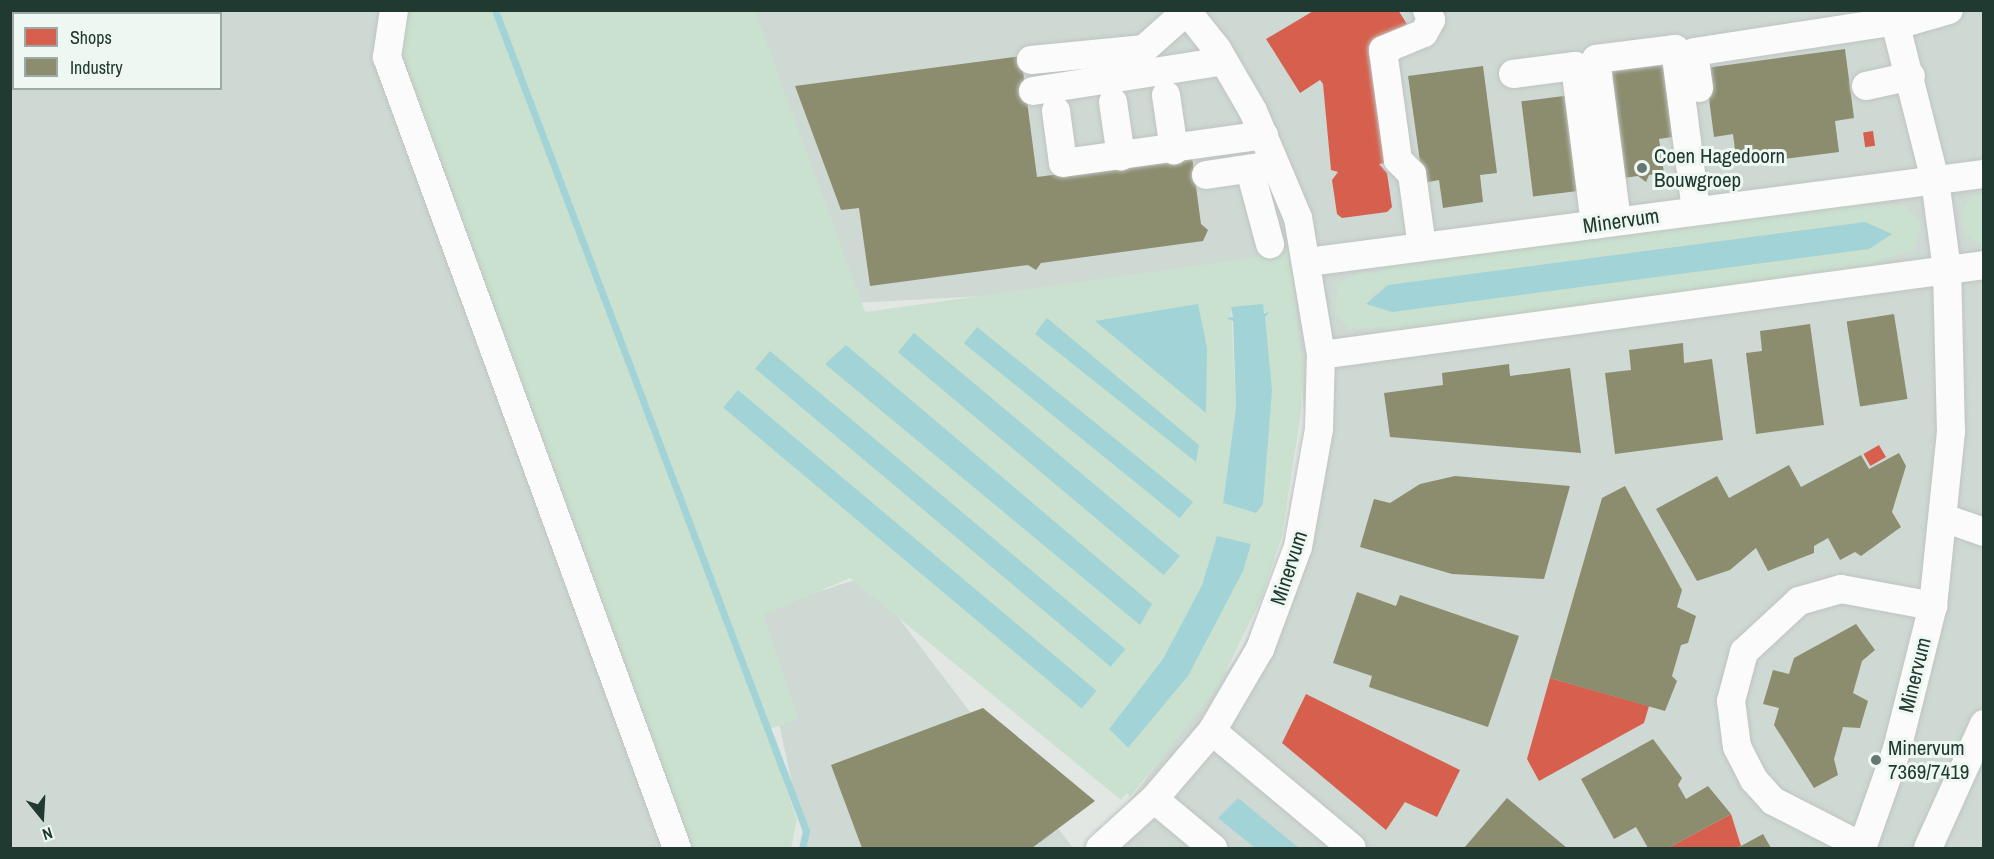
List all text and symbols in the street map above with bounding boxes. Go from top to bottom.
legend [12,12,222,90]
text: Shops [70,25,112,50]
text: Industry [70,55,123,80]
place label: Coen Hagedoorn Bouwgroep [1654,143,1785,193]
marker: Coen Hagedoorn Bouwgroep [1635,161,1649,175]
street label: Minervum [1581,203,1661,239]
street label: Minervum [1265,528,1313,608]
street label: Minervum [1894,635,1936,715]
place label: Minervum 7369/7419 [1888,735,1969,785]
marker: Minervum 7369/7419 [1869,753,1883,767]
north arrow [12,787,72,847]
text: N [40,822,55,846]

